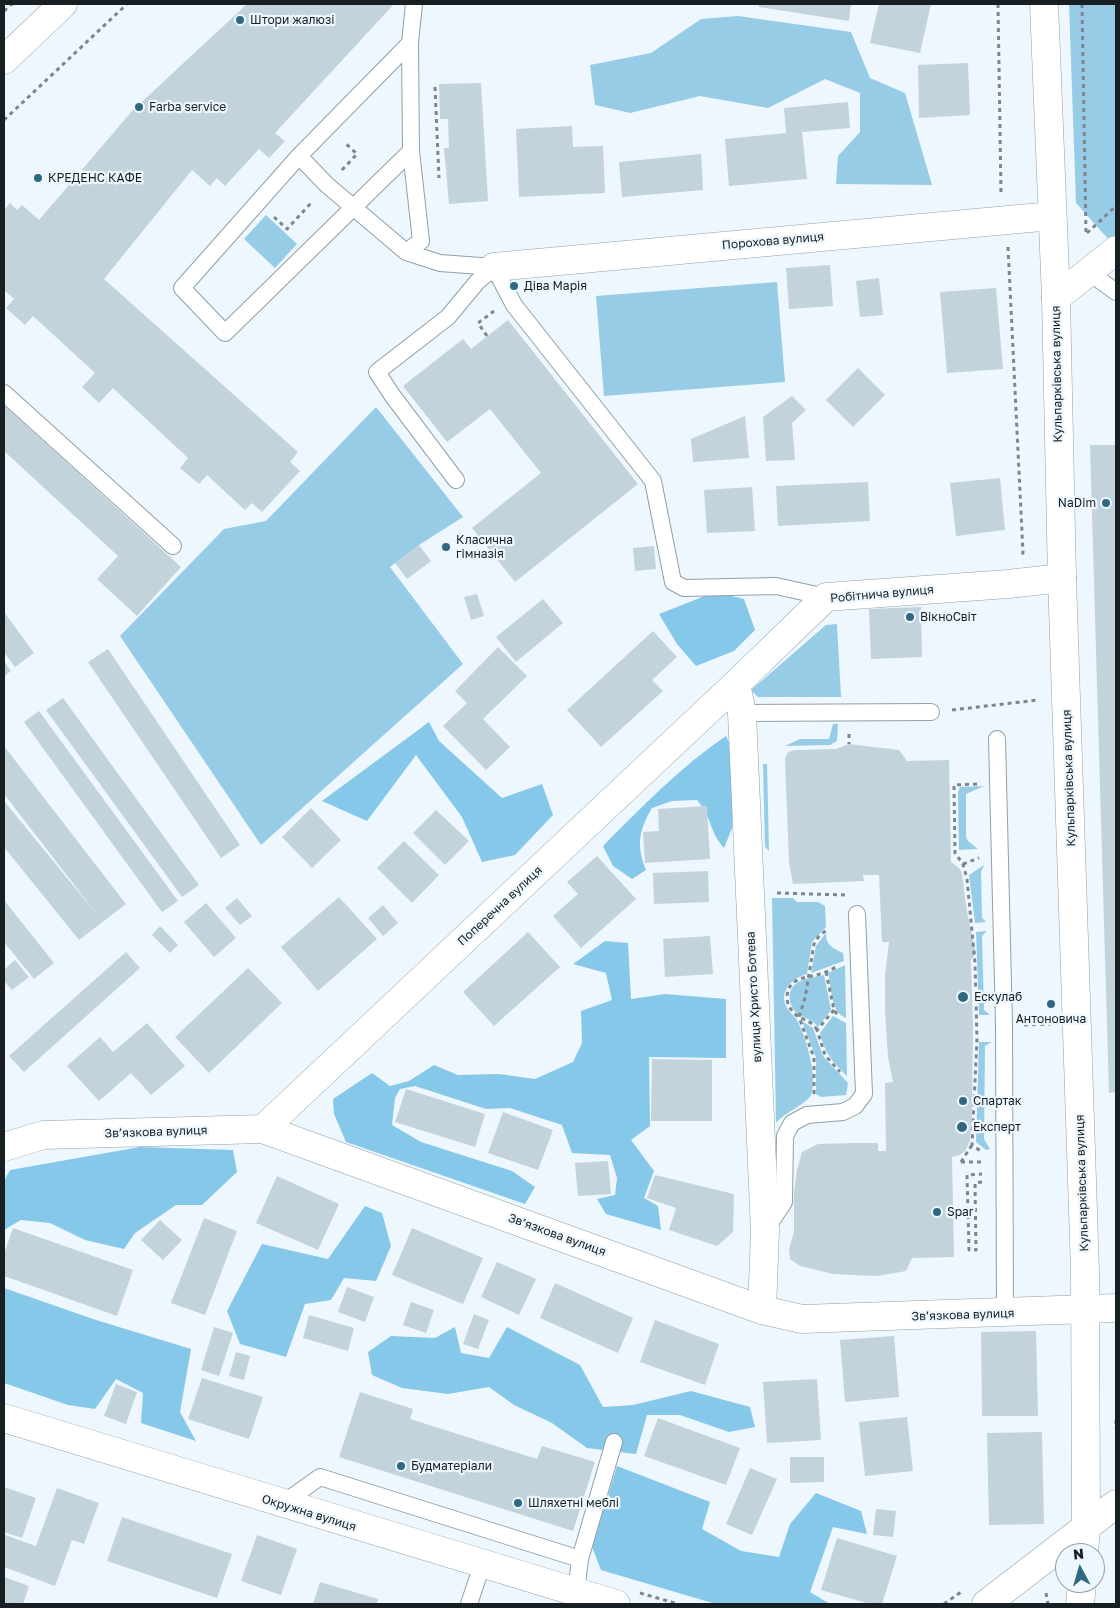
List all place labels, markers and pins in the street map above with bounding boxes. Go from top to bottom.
place label: Штори жалюзі [250,13,334,27]
marker: Штори жалюзі [234,14,246,26]
place label: Farba service [149,100,226,114]
marker: Farba service [133,101,145,113]
place label: КРЕДЕНС КАФЕ [48,171,142,185]
marker: КРЕДЕНС КАФЕ [32,172,44,184]
place label: Діва Марія [524,279,587,293]
marker: Діва Марія [508,280,520,292]
place label: NaDim [1058,496,1096,510]
marker: NaDim [1100,497,1112,509]
place label: Класична гімназія [456,533,513,561]
marker: Класична гімназія [440,541,452,553]
place label: ВікноСвіт [920,610,977,624]
marker: ВікноСвіт [904,611,916,623]
marker: Ескулаб [956,990,970,1004]
place label: Ескулаб [974,990,1022,1004]
marker: Антоновича [1045,998,1057,1010]
place label: Антоновича [1016,1012,1086,1026]
place label: Спартак [973,1094,1022,1108]
marker: Спартак [957,1095,969,1107]
marker: Експерт [955,1120,969,1134]
place label: Експерт [973,1120,1021,1134]
place label: Spar [947,1205,974,1219]
marker: Spar [931,1206,943,1218]
place label: Будматеріали [411,1459,492,1473]
marker: Будматеріали [395,1460,407,1472]
place label: Шляхетні меблі [528,1496,619,1510]
marker: Шляхетні меблі [512,1497,524,1509]

